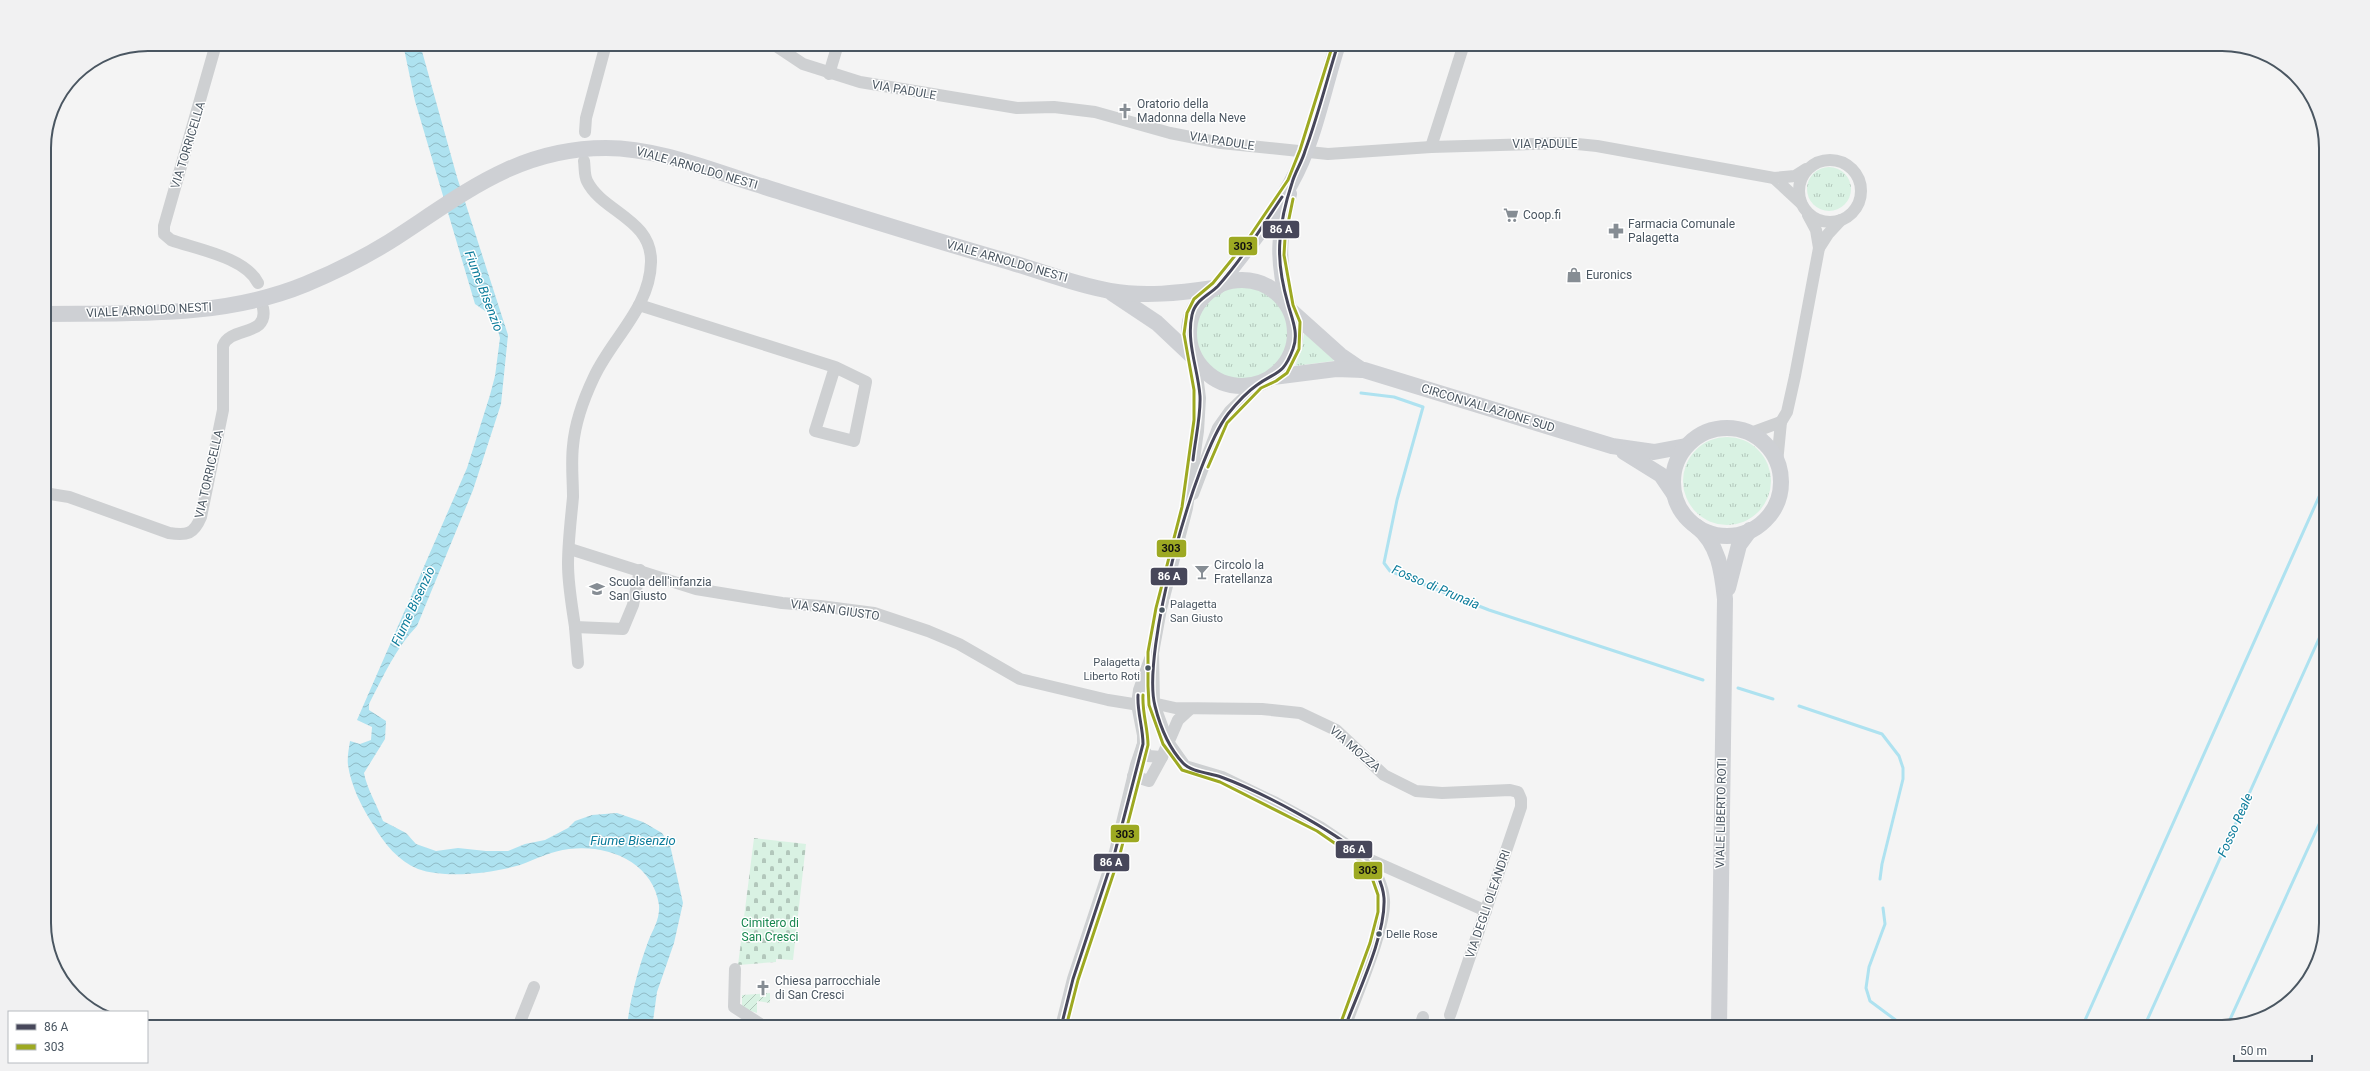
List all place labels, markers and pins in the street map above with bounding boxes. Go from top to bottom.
place label: Oratorio della Madonna della Neve [1137,97,1246,125]
church icon: Oratorio della Madonna della Neve [1116,102,1134,120]
supermarket icon: Coop.fi [1502,206,1520,224]
place label: Coop.fi [1523,208,1561,222]
place label: Farmacia Comunale Palagetta [1628,217,1735,245]
pharmacy icon: Farmacia Comunale Palagetta [1607,222,1625,240]
shop icon: Euronics [1565,266,1583,284]
place label: Euronics [1586,268,1632,282]
place label: Circolo la Fratellanza [1214,558,1273,586]
bar icon: Circolo la Fratellanza [1193,563,1211,581]
place label: Scuola dell'infanzia San Giusto [609,575,712,603]
school or university icon: Scuola dell'infanzia San Giusto [588,580,606,598]
place label: Palagetta San Giusto [1170,598,1223,625]
marker: Palagetta San Giusto [1157,605,1167,615]
place label: Palagetta Liberto Roti [1084,656,1140,683]
marker: Palagetta Liberto Roti [1143,663,1153,673]
place label: Delle Rose [1386,928,1438,941]
marker: Delle Rose [1374,929,1384,939]
place label: Chiesa parrocchiale di San Cresci [775,974,880,1002]
church icon: Chiesa parrocchiale di San Cresci [754,979,772,997]

